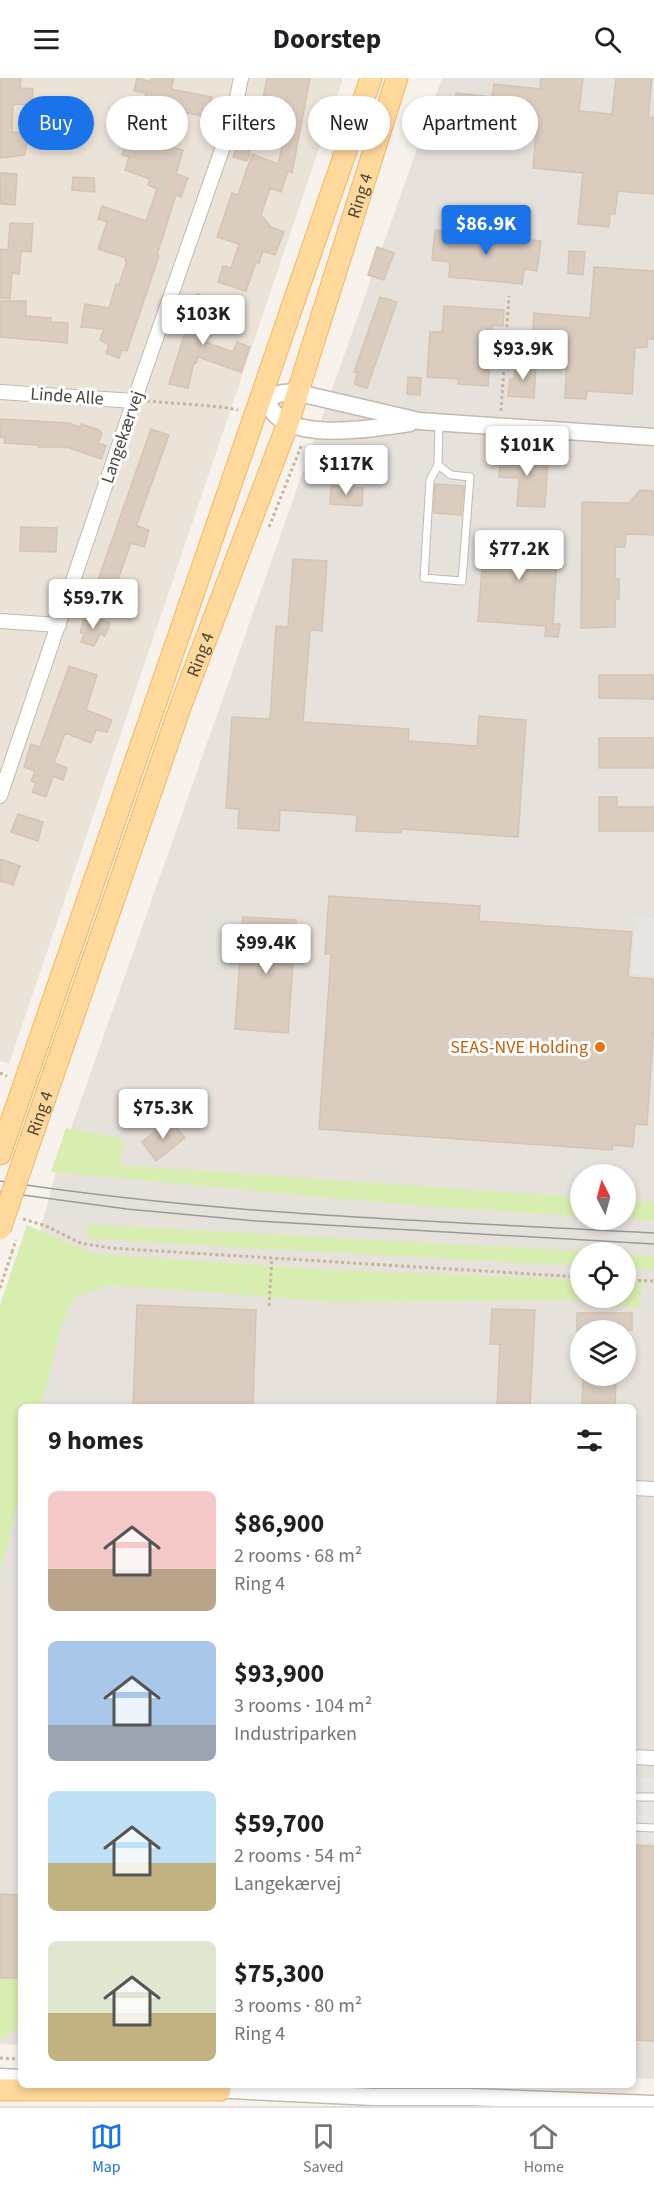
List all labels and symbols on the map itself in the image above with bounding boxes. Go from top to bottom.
street label: Ring 4 [341,170,379,222]
pin: $86.9K [437,205,535,256]
pin: $103K [161,295,245,346]
pin: $93.9K [474,330,572,381]
street label: Linde Alle [29,381,105,412]
street label: Langekærvej [95,387,150,487]
pin: $101K [485,426,569,477]
pin: $117K [304,445,388,496]
pin: $77.2K [470,530,568,581]
pin: $59.7K [44,579,142,630]
street label: Ring 4 [181,629,221,681]
pin: $99.4K [217,924,315,975]
place label: SEAS-NVE Holding [450,1035,588,1060]
marker: SEAS-NVE Holding [593,1040,607,1054]
street label: Ring 4 [21,1088,60,1139]
pin: $75.3K [114,1089,212,1140]
north arrow [570,1164,636,1230]

